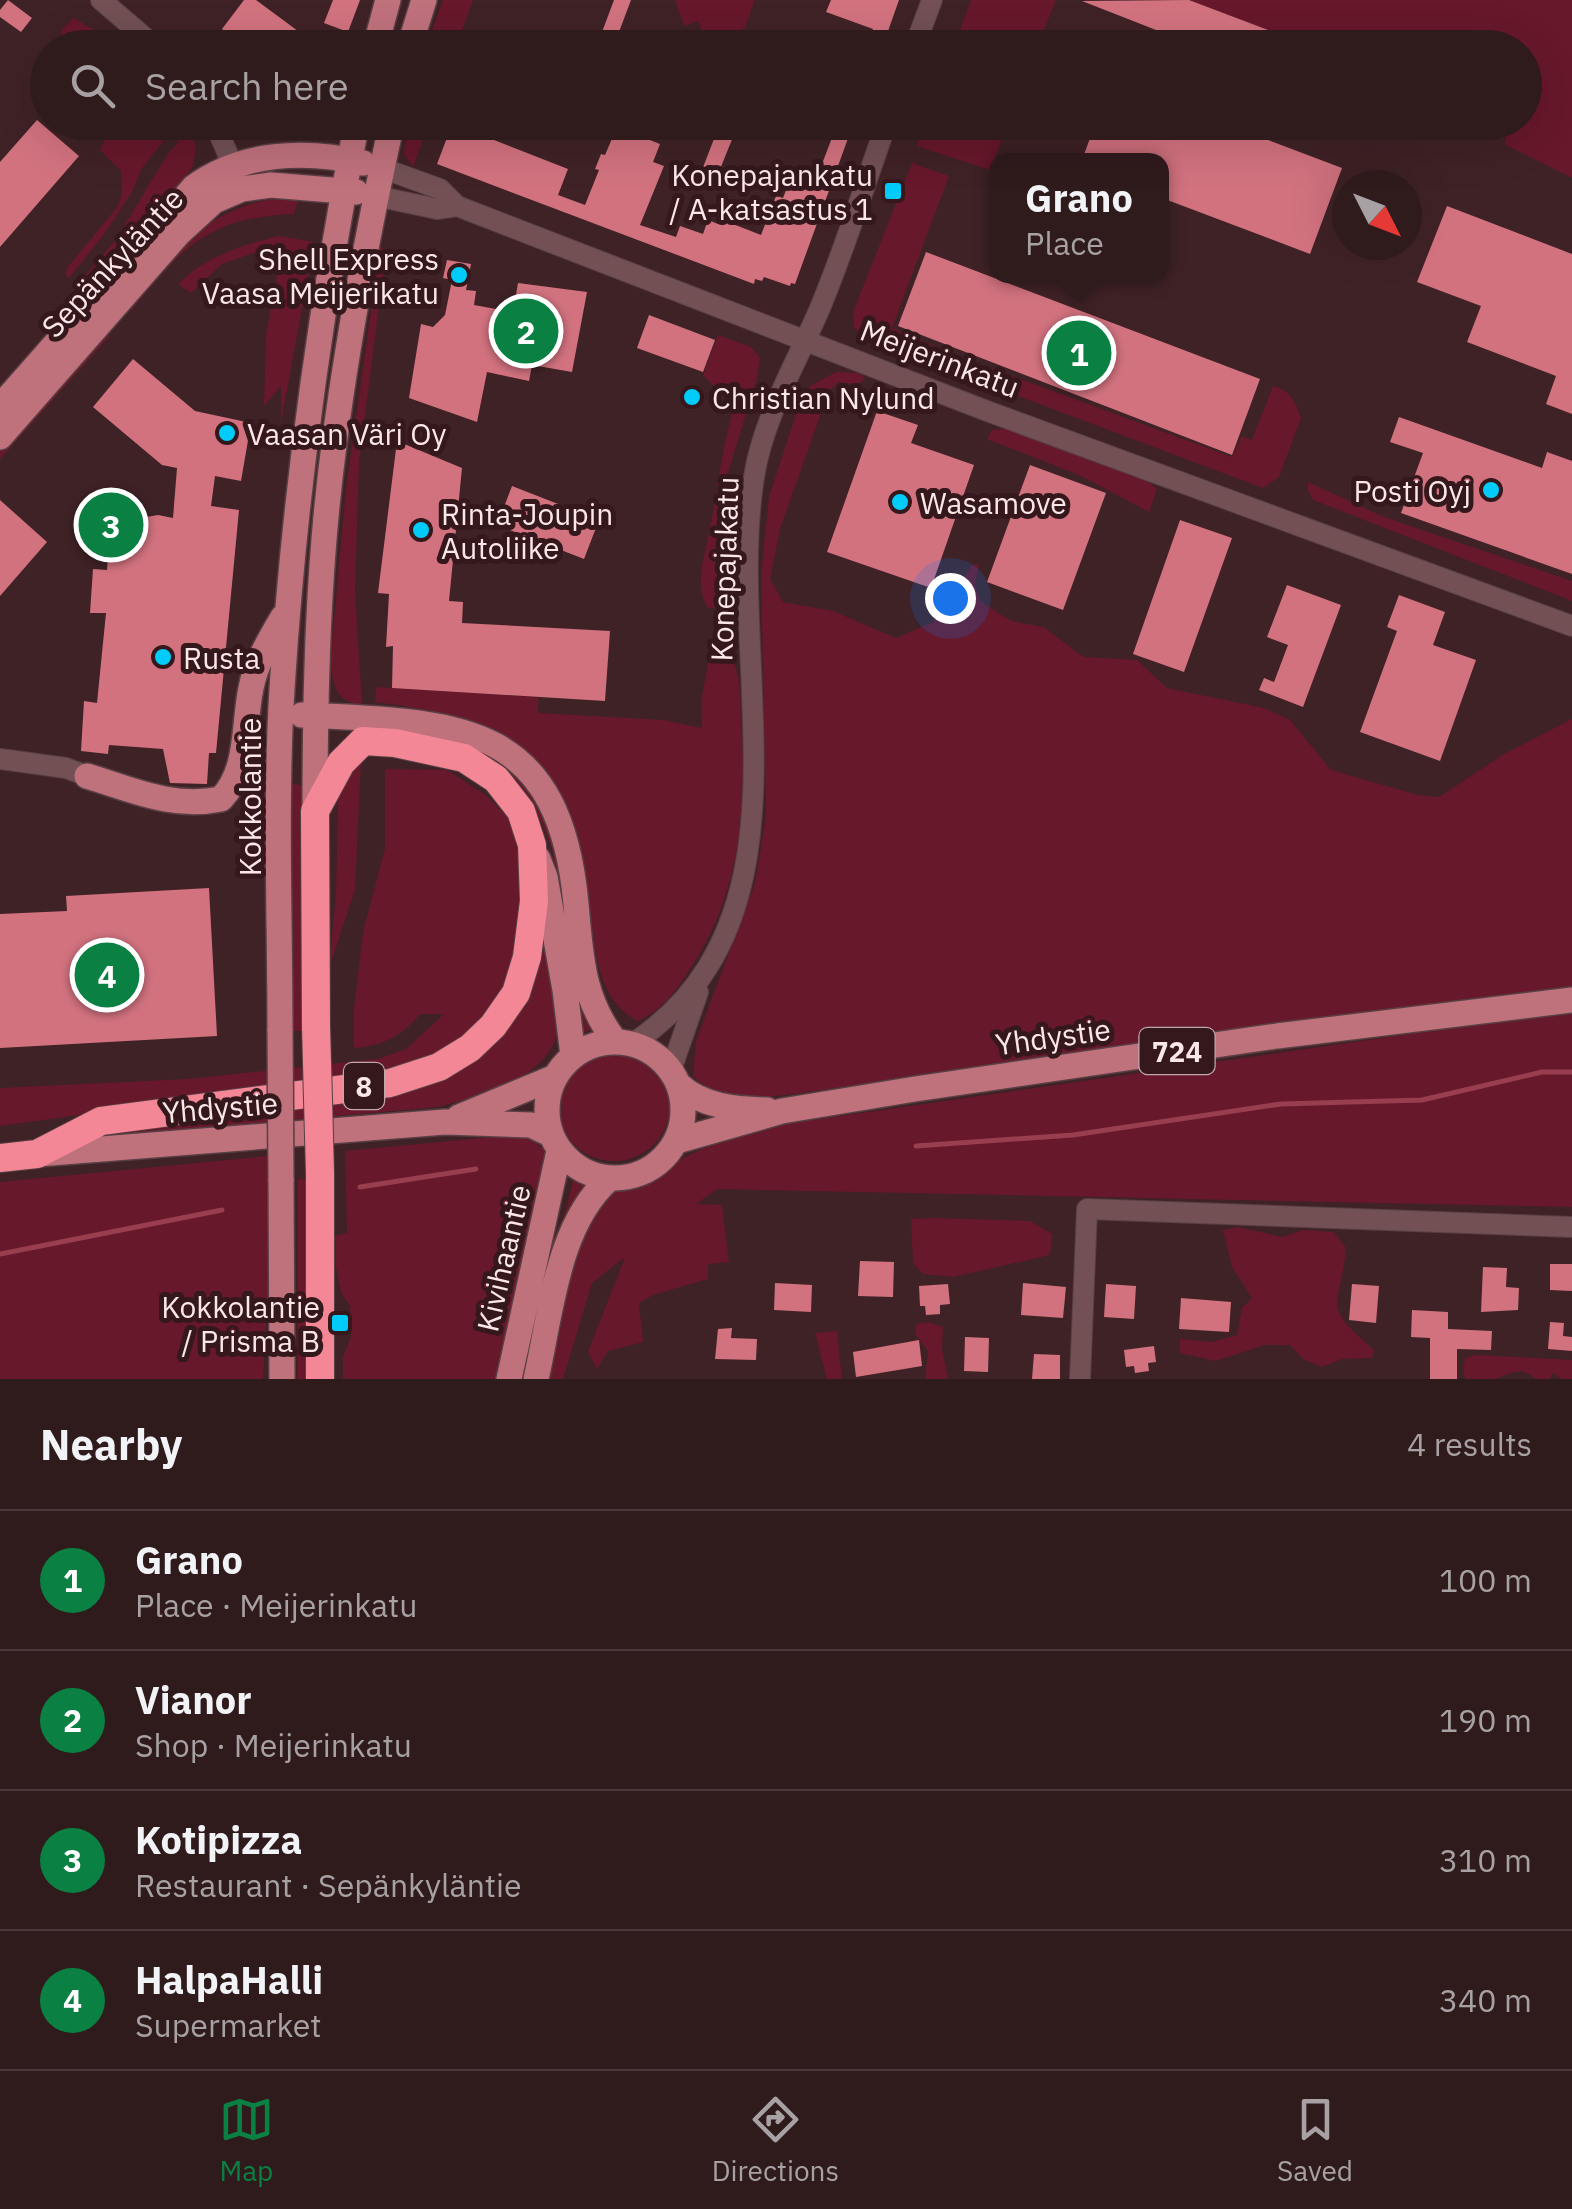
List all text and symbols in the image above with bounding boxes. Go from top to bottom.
search box [30,30,1542,140]
icon: search [65,58,120,113]
text: Search here [145,61,349,110]
popup [989,153,1169,283]
place label: Konepajankatu / A-katsastus 1 [669,155,873,228]
north arrow [1332,170,1422,260]
text: Grano [1025,173,1133,222]
street label: Sepänkyläntie [33,179,191,345]
marker: Konepajankatu / A-katsastus 1 [882,180,904,202]
text: Place [1025,222,1104,264]
place label: Shell Express Vaasa Meijerikatu [202,239,439,312]
marker: Shell Express Vaasa Meijerikatu [448,264,470,286]
pin: 2 [494,294,558,368]
street label: Meijerinkatu [855,310,1025,406]
pin: 1 [1046,316,1112,390]
place label: Christian Nylund [712,378,935,417]
marker: Christian Nylund [681,386,703,408]
place label: Vaasan Väri Oy [247,414,446,453]
marker: Vaasan Väri Oy [216,422,238,444]
place label: Posti Oyj [1353,471,1471,510]
street label: Konepajakatu [701,476,747,662]
marker: Posti Oyj [1480,479,1502,501]
place label: Wasamove [920,483,1067,522]
pin: 3 [78,488,144,562]
marker: Wasamove [889,491,911,513]
place label: Rinta-Joupin Autoliike [441,494,613,567]
marker: Rinta-Joupin Autoliike [410,519,432,541]
your location [925,573,976,624]
place label: Rusta [183,638,260,677]
marker: Rusta [152,646,174,668]
street label: Kokkolantie [230,718,269,876]
pin: 4 [74,938,140,1012]
street label: Yhdystie [993,1009,1113,1063]
road number: 724 [1140,1028,1214,1074]
road number: 8 [344,1063,384,1109]
street label: Yhdystie [161,1083,279,1131]
street label: Kivihaantie [467,1181,539,1335]
place label: Kokkolantie / Prisma B [161,1287,320,1360]
marker: Kokkolantie / Prisma B [329,1312,351,1334]
text: Nearby [40,1417,182,1472]
text: 4 results [1407,1423,1532,1465]
text: Grano [135,1535,243,1584]
text: 1 [63,1559,82,1601]
text: 100 m [1439,1559,1532,1601]
text: Place · Meijerinkatu [135,1584,417,1626]
text: Vianor [135,1675,252,1724]
text: 2 [63,1699,82,1741]
text: 190 m [1439,1699,1532,1741]
text: Shop · Meijerinkatu [135,1724,412,1766]
text: Kotipizza [135,1815,302,1864]
text: 3 [63,1839,82,1881]
text: 310 m [1439,1839,1532,1881]
text: Restaurant · Sepänkyläntie [135,1864,522,1906]
text: HalpaHalli [135,1955,323,2004]
text: 4 [63,1979,82,2021]
text: 340 m [1439,1979,1532,2021]
text: Supermarket [135,2004,322,2046]
tab: Map [219,2092,274,2189]
tab: Directions [712,2092,839,2189]
tab: Saved [1277,2092,1353,2189]

